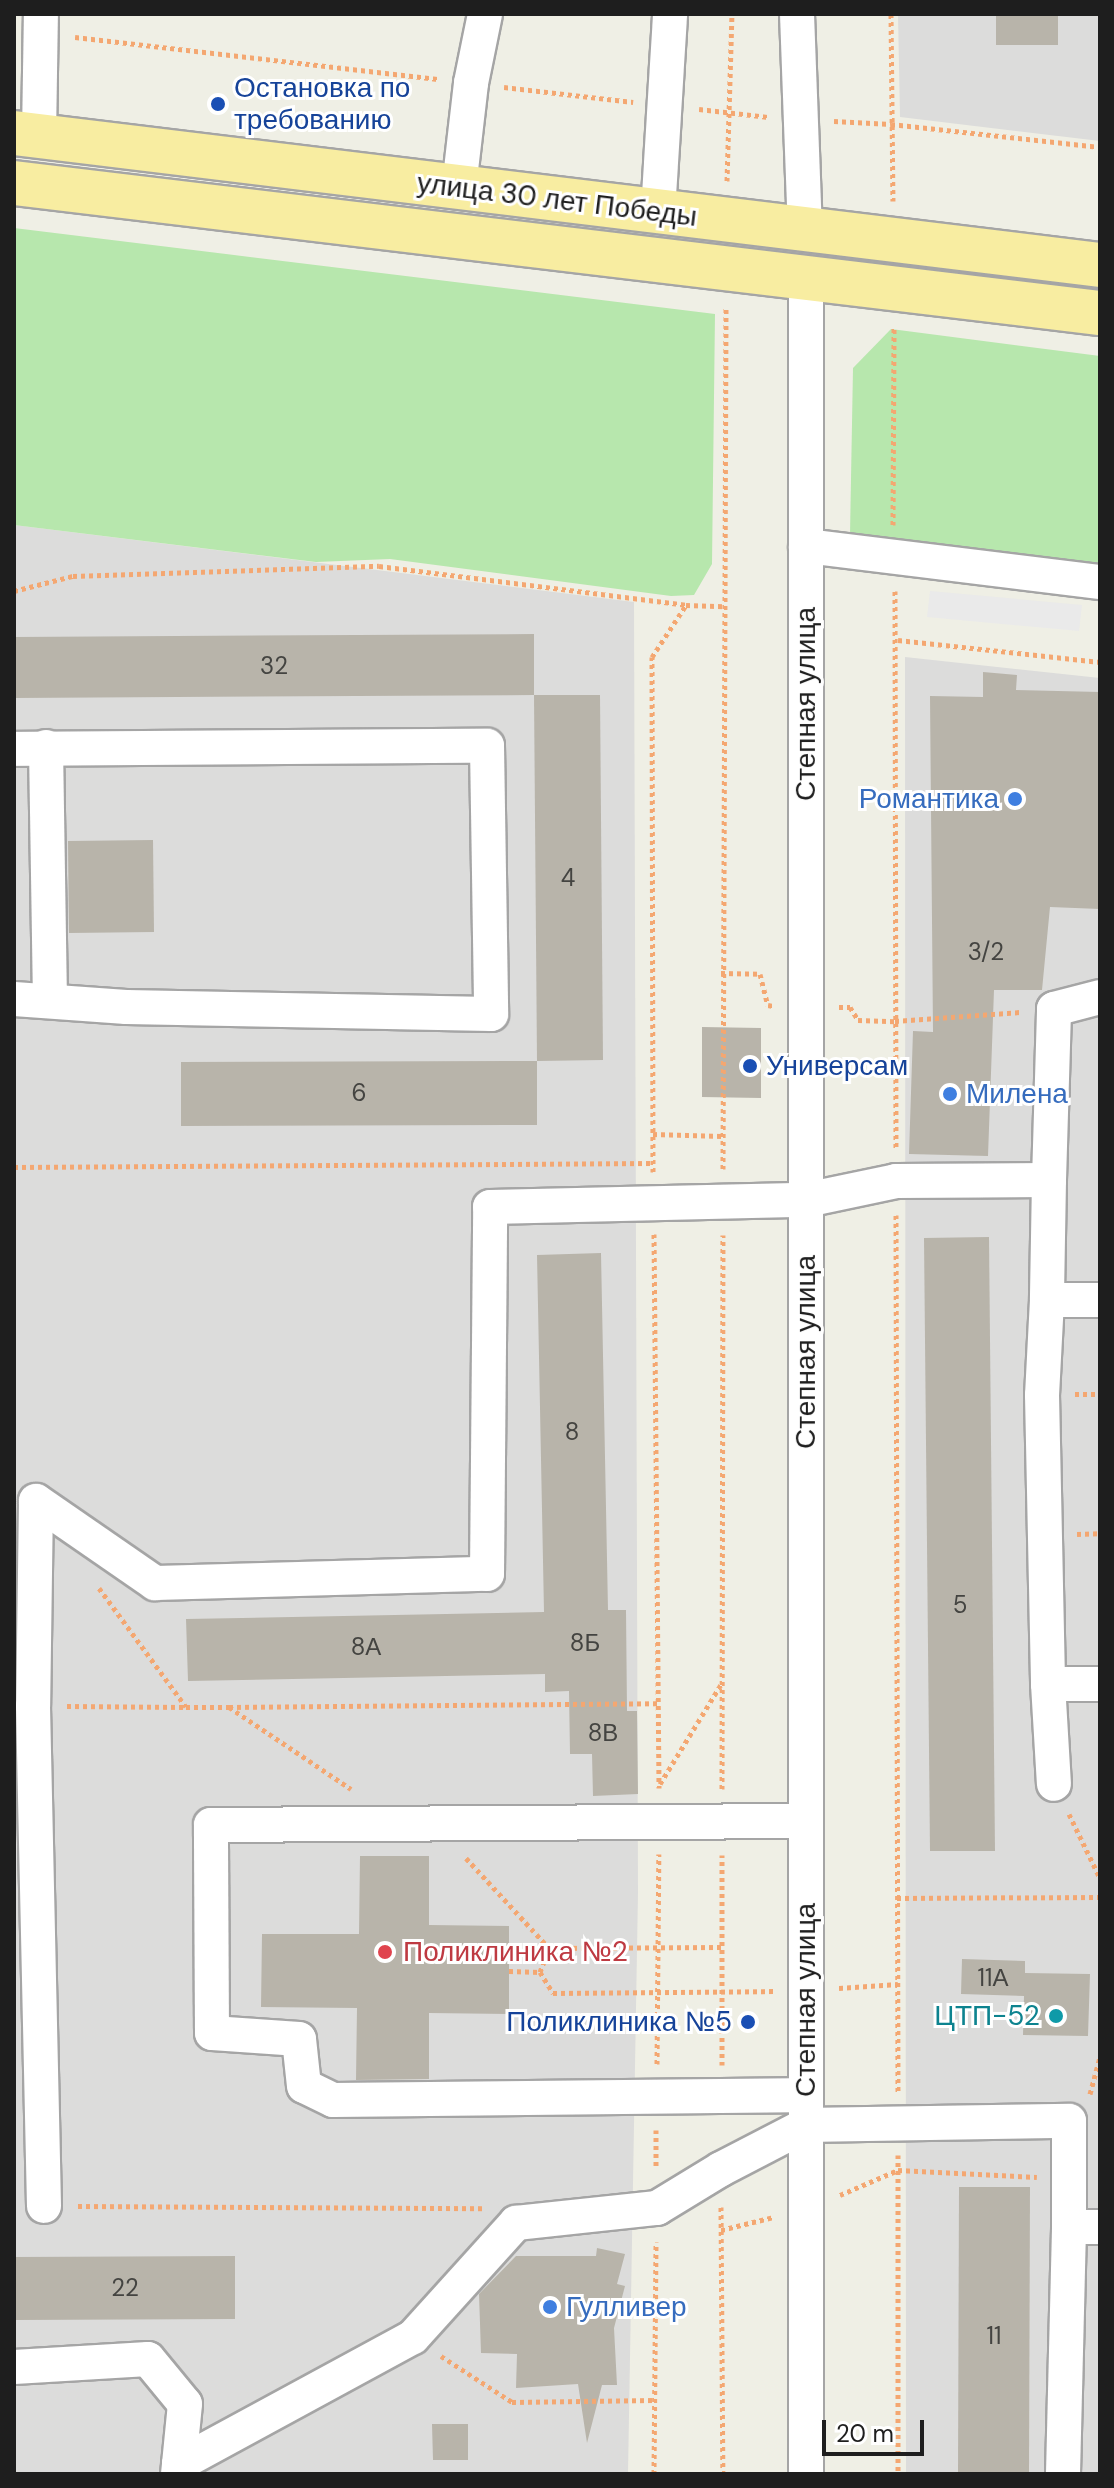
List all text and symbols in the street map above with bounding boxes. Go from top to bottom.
place label: Остановка по требованию [234,71,410,137]
marker: Остановка по требованию [209,95,227,113]
street label: улица 30 лет Победы [415,166,699,234]
street label: Степная улица [789,607,823,801]
house number: 32 [260,652,288,680]
place label: Романтика [859,782,999,816]
marker: Романтика [1006,790,1024,808]
house number: 4 [561,864,575,892]
house number: 3/2 [968,938,1004,966]
place label: Универсам [766,1049,908,1083]
marker: Универсам [741,1057,759,1075]
place label: Милена [966,1077,1068,1111]
house number: 6 [351,1079,367,1107]
marker: Милена [941,1085,959,1103]
street label: Степная улица [789,1255,823,1449]
house number: 8 [565,1418,579,1446]
house number: 5 [953,1591,967,1619]
house number: 8Б [570,1629,600,1657]
house number: 8А [351,1633,381,1661]
house number: 8В [588,1719,618,1747]
street label: Степная улица [789,1903,823,2097]
place label: Поликлиника №2 [403,1935,628,1969]
marker: Поликлиника №2 [374,1941,396,1963]
house number: 11А [978,1964,1008,1992]
place label: ЦТП-52 [934,1999,1040,2033]
place label: Поликлиника №5 [506,2005,732,2039]
marker: ЦТП-52 [1047,2007,1065,2025]
marker: Поликлиника №5 [739,2013,757,2031]
house number: 22 [111,2274,139,2302]
place label: Гулливер [566,2290,687,2324]
marker: Гулливер [541,2298,559,2316]
house number: 11 [987,2322,1001,2350]
scale bar [826,2404,928,2454]
text: 20 m [836,2418,894,2449]

